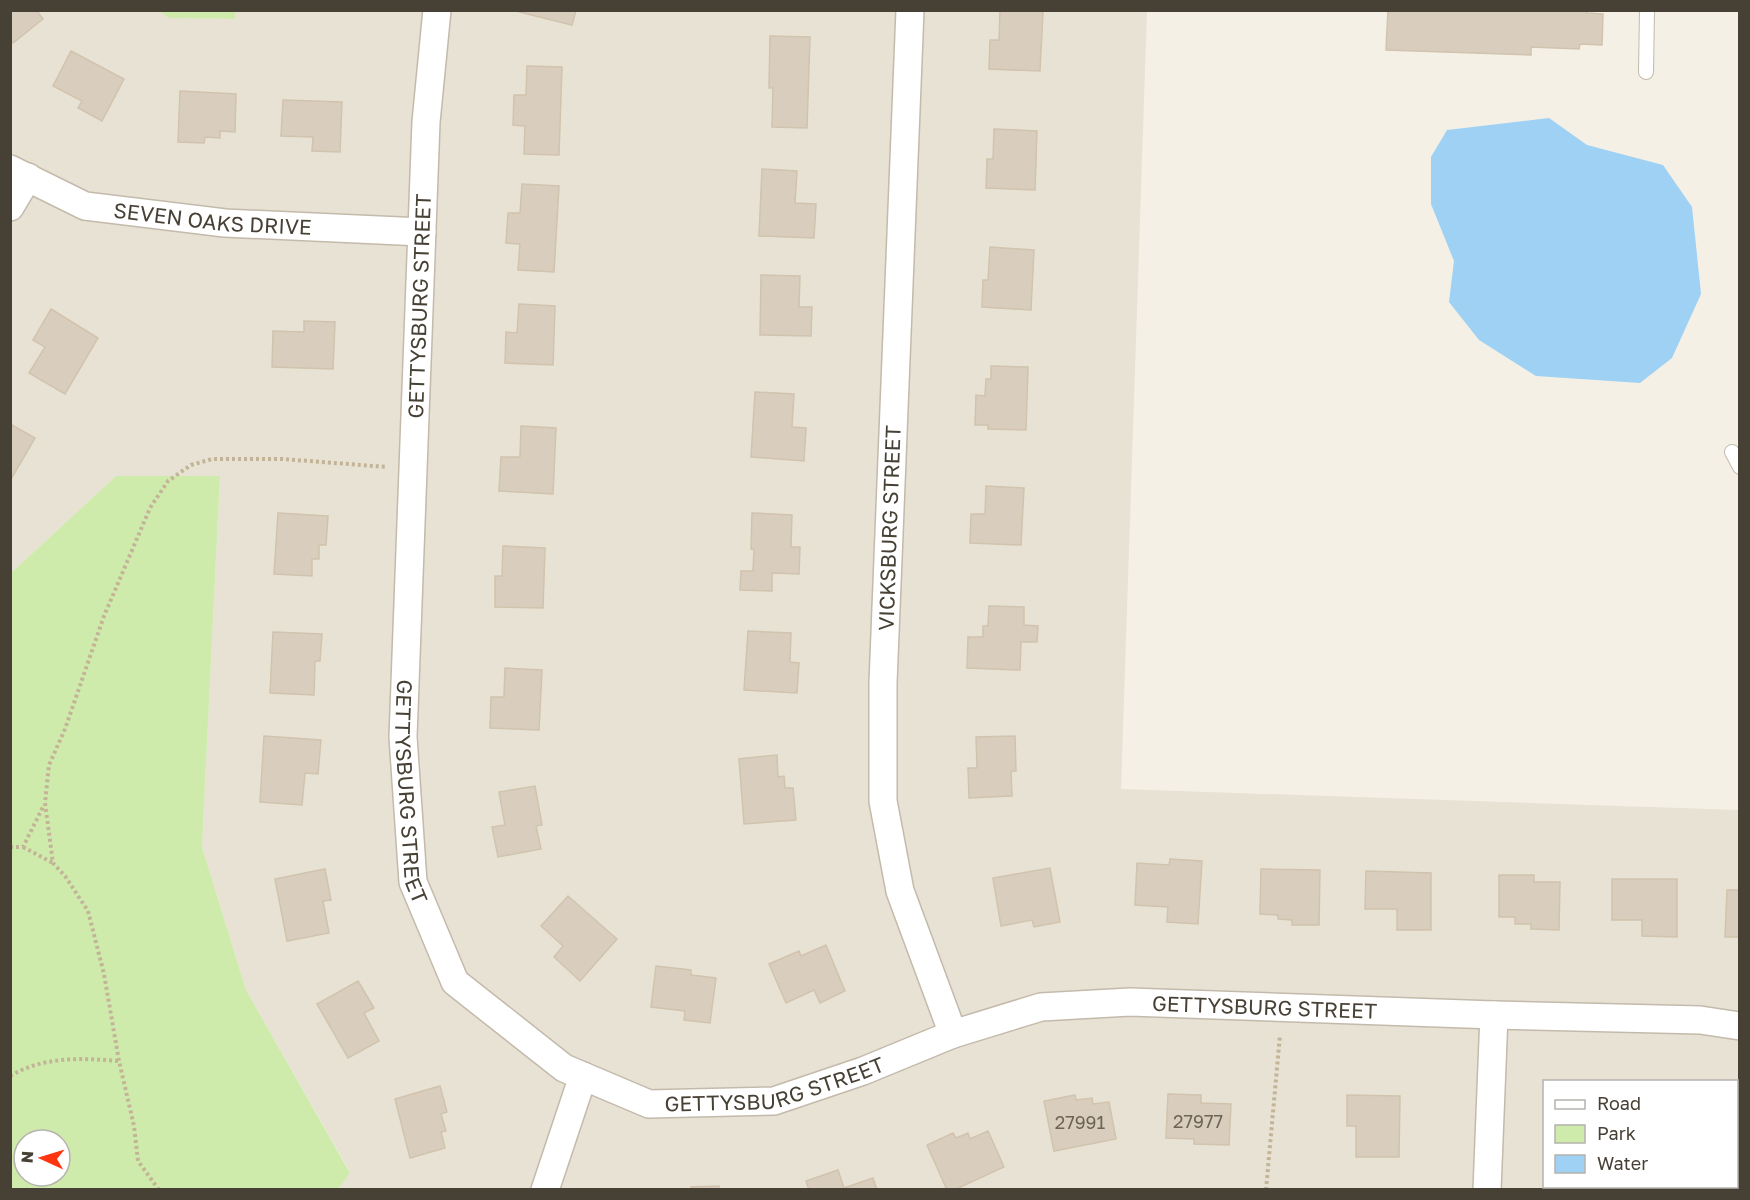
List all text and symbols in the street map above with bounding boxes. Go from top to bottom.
street label: GETTYSBURG STREET [402,193,436,419]
street label: SEVEN OAKS DRIVE [112,197,312,240]
street label: VICKSBURG STREET [872,425,906,631]
street label: GETTYSBURG STREET [390,679,434,908]
street label: GETTYSBURG STREET [1152,990,1377,1024]
street label: GETTYSBURG STREET [664,1051,888,1117]
legend [1543,1080,1738,1188]
text: Road [1597,1092,1641,1114]
house number: 27977 [1173,1110,1223,1132]
house number: 27991 [1055,1111,1106,1133]
text: Park [1597,1122,1636,1144]
north arrow [12,1128,72,1188]
text: N [17,1150,37,1164]
text: Water [1597,1152,1648,1174]

